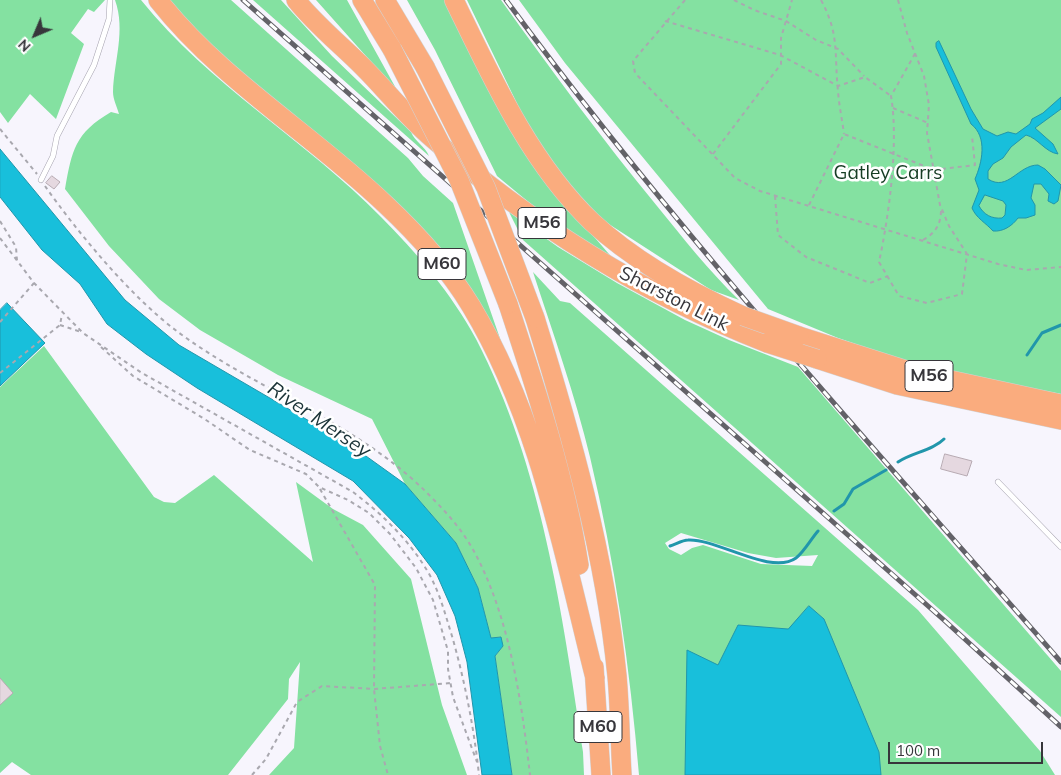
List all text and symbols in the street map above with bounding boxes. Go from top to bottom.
north arrow [10,10,60,60]
text: N [14,36,35,56]
park label: Gatley Carrs [834,162,942,184]
road number: M56 [518,208,566,238]
road number: M60 [418,248,466,280]
street label: Sharston Link [615,262,733,336]
road number: M56 [905,361,953,392]
water label: River Mersey [263,377,375,463]
road number: M60 [574,712,622,742]
scale bar [891,732,1046,764]
text: 100 m [896,741,940,760]

